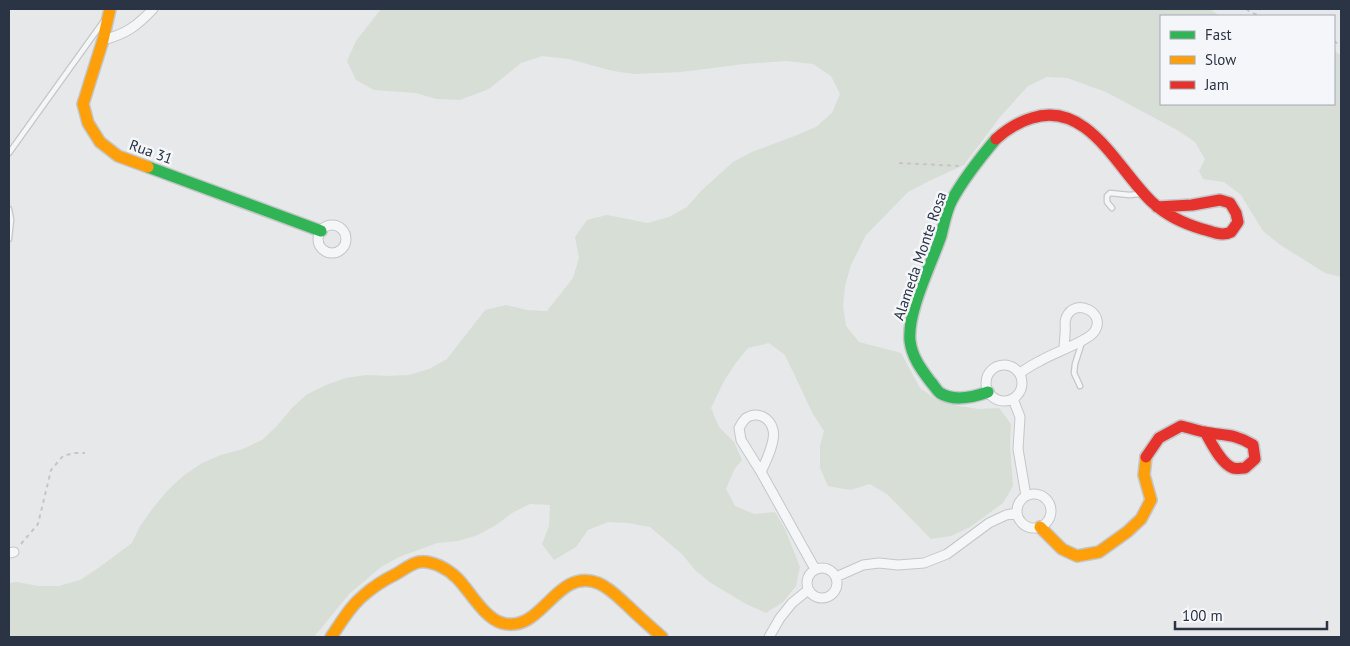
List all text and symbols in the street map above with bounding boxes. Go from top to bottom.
legend [1160,15,1335,105]
text: Fast [1205,25,1232,44]
text: Slow [1205,50,1236,69]
text: Jam [1204,75,1229,94]
street label: Rua 31 [127,135,175,168]
street label: Alameda Monte Rosa [889,189,950,323]
scale bar [1175,598,1328,630]
text: 100 m [1182,606,1223,625]

